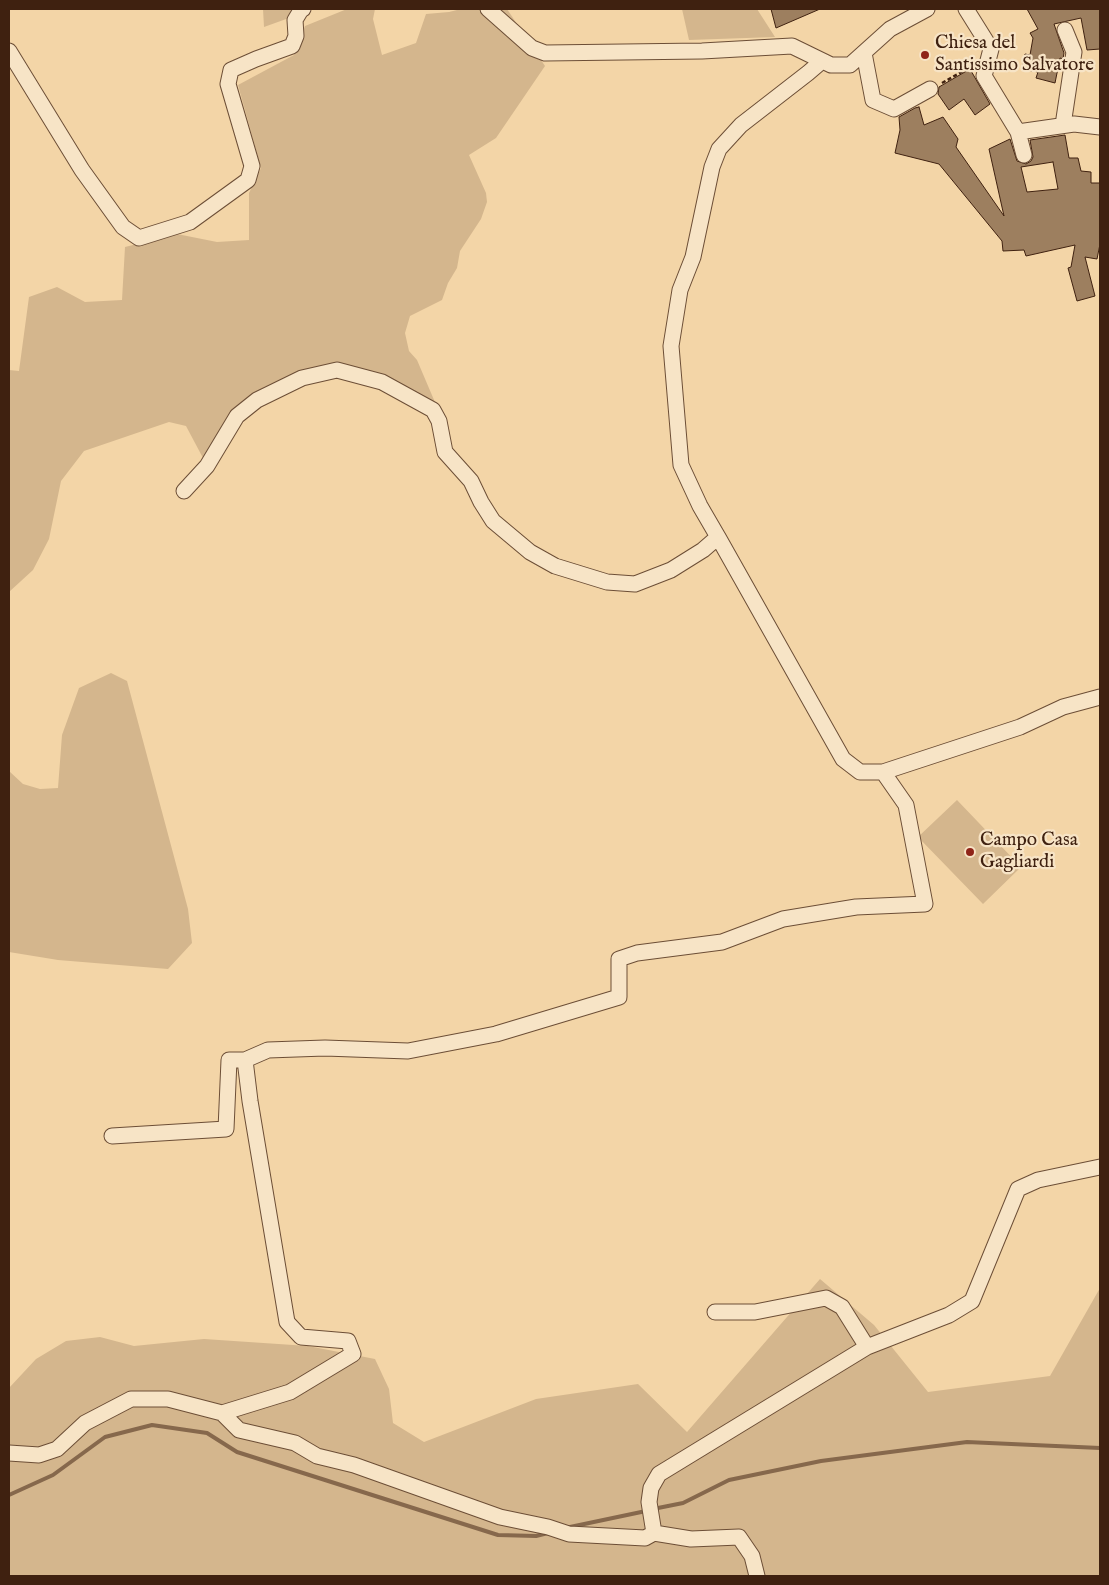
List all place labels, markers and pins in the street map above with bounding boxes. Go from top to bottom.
place label: Chiesa del Santissimo Salvatore [935,33,1094,77]
marker: Chiesa del Santissimo Salvatore [919,49,931,61]
place label: Campo Casa Gagliardi [980,830,1078,874]
marker: Campo Casa Gagliardi [964,846,976,858]

